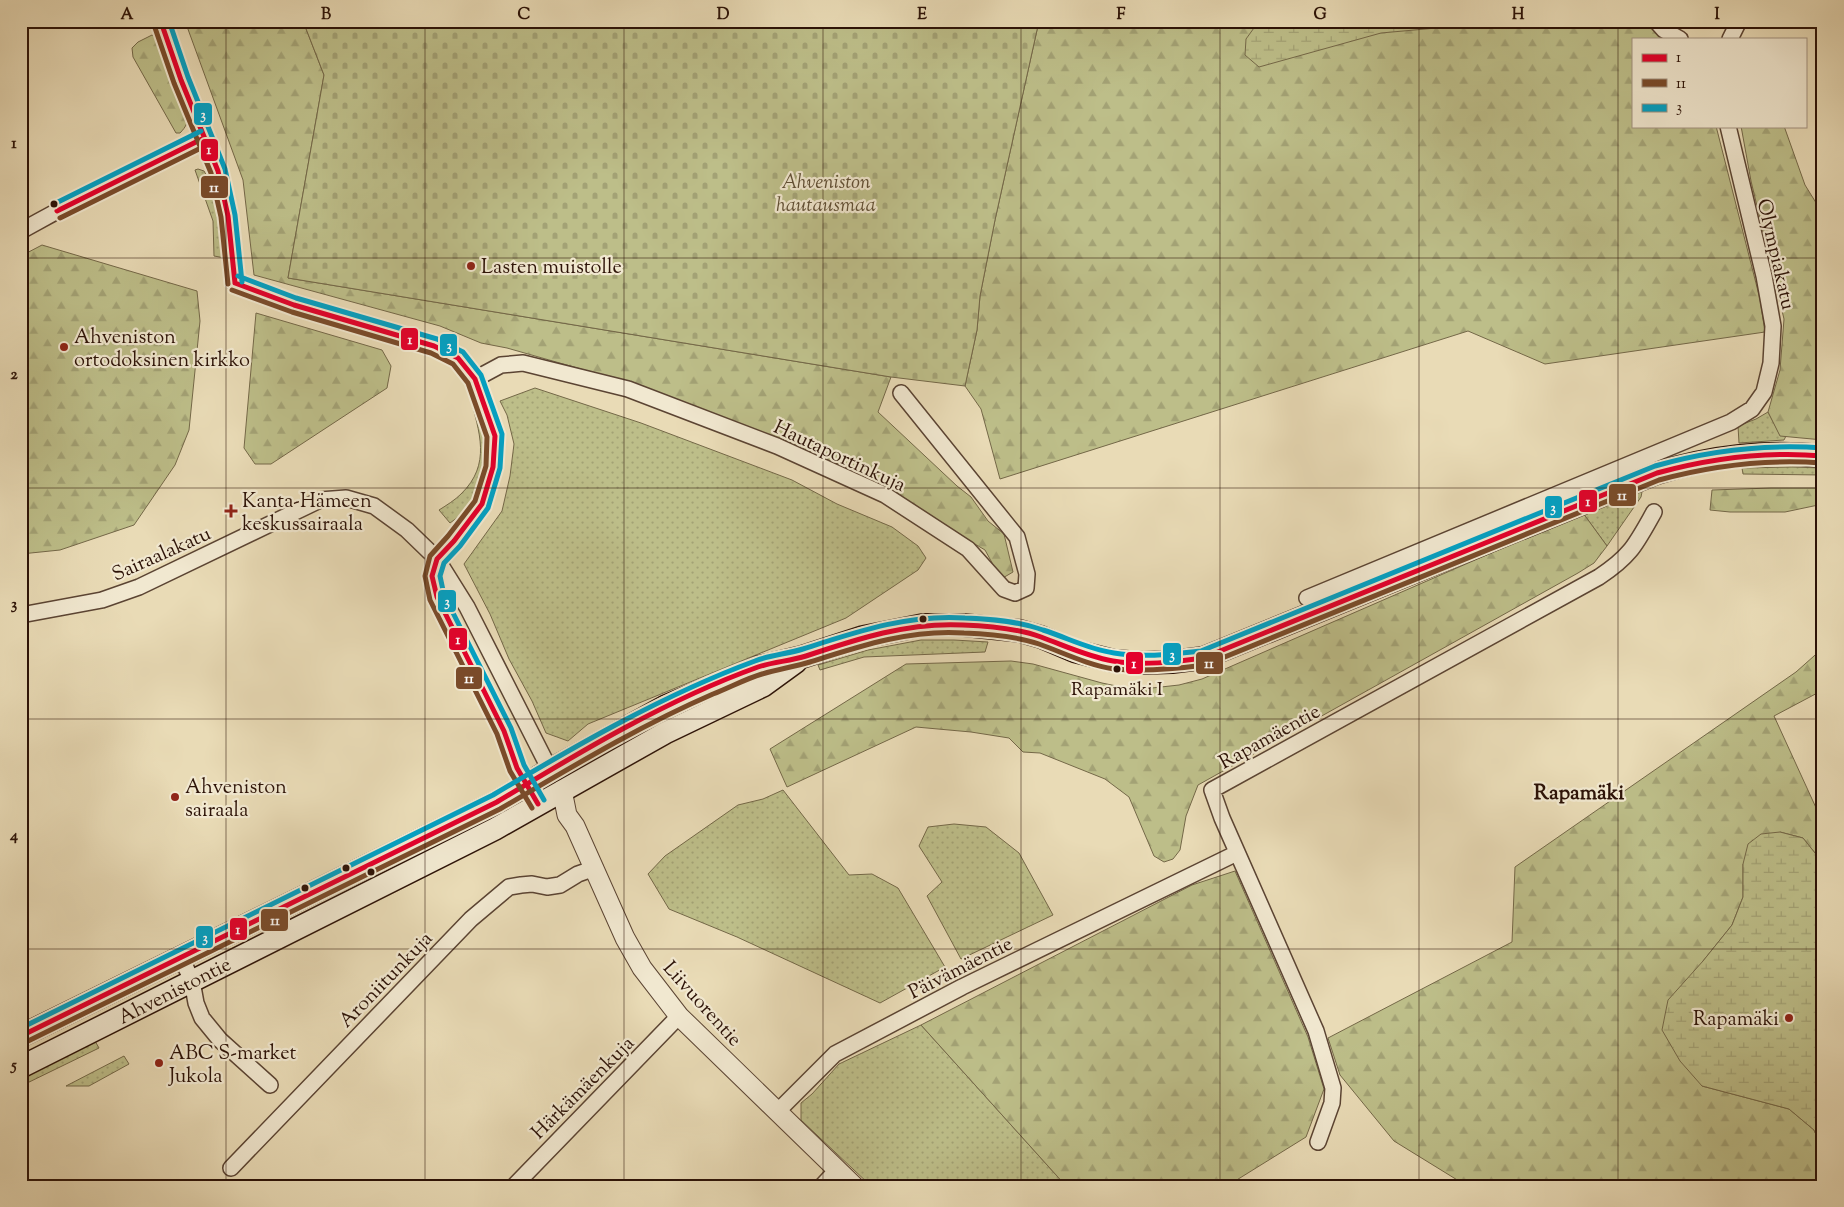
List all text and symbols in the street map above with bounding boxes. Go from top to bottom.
text: A [121,4,134,27]
text: B [321,4,331,27]
text: C [518,4,531,27]
text: D [717,4,730,27]
text: E [917,4,927,27]
text: F [1117,4,1126,27]
text: G [1313,4,1327,27]
text: H [1512,4,1525,27]
text: I [1714,4,1720,27]
legend [1632,38,1806,128]
text: 1 [1676,48,1681,69]
text: 11 [1676,74,1686,95]
text: 3 [1676,98,1682,119]
line badge: 3 [193,102,213,126]
text: 3 [200,106,206,126]
text: 1 [11,133,17,156]
line badge: 1 [200,138,219,162]
text: 1 [207,141,212,161]
park label: Ahveniston hautausmaa [776,169,876,221]
line badge: 11 [200,175,229,199]
text: 11 [209,179,219,199]
street label: Olympiakatu [1748,196,1802,313]
unlabelled marker [49,199,59,209]
place label: Lasten muistolle [481,254,622,283]
marker: Lasten muistolle [465,260,477,272]
place label: Ahveniston ortodoksinen kirkko [74,324,250,376]
line badge: 1 [400,327,419,351]
text: 1 [408,331,413,351]
line badge: 3 [439,333,458,357]
text: 3 [446,337,452,357]
marker: Ahveniston ortodoksinen kirkko [58,341,70,353]
text: 2 [10,364,18,387]
street label: Hautaportinkuja [768,414,910,501]
line badge: 11 [1608,483,1637,507]
text: 11 [1617,487,1627,507]
place label: Kanta-Hämeen keskussairaala [242,488,372,540]
line badge: 1 [1578,489,1598,513]
text: 1 [1586,493,1591,513]
line badge: 3 [1544,495,1563,519]
text: 3 [1550,499,1556,519]
marker: Kanta-Hämeen keskussairaala [224,504,238,518]
street label: Sairaalakatu [108,520,217,590]
line badge: 3 [437,589,457,613]
text: 3 [444,593,450,613]
text: 3 [11,594,18,617]
unlabelled marker [918,614,928,624]
line badge: 1 [448,627,468,651]
text: 1 [456,631,461,651]
line badge: 3 [1162,642,1182,666]
text: 3 [1169,646,1175,666]
line badge: 1 [1125,651,1144,675]
line badge: 11 [1195,651,1224,675]
text: 1 [1132,655,1137,675]
text: 11 [1204,655,1214,675]
marker: Rapamäki I [1112,664,1122,674]
line badge: 11 [455,666,483,690]
text: 11 [464,670,474,690]
place label: Rapamäki I [1071,677,1163,704]
street label: Rapamäentie [1214,698,1326,778]
place label: Ahveniston sairaala [185,774,287,826]
district label: Rapamäki [1534,779,1624,809]
marker: Ahveniston sairaala [169,791,181,803]
text: 4 [9,825,18,848]
unlabelled marker [341,863,351,873]
unlabelled marker [366,867,376,877]
unlabelled marker [300,883,310,893]
line badge: 11 [260,908,289,932]
text: 11 [270,912,280,932]
line badge: 1 [229,917,248,941]
text: 1 [236,921,241,941]
line badge: 3 [195,925,214,949]
street label: Aroniitunkuja [333,926,440,1036]
text: 3 [202,929,208,949]
street label: Päivämäentie [904,931,1018,1008]
street label: Ahvenistontie [114,951,237,1033]
street label: Liivuorentie [655,955,748,1054]
place label: Rapamäki [1693,1006,1779,1035]
marker: Rapamäki [1783,1012,1795,1024]
street label: Härkämäenkuja [526,1031,642,1147]
place label: ABC S-market Jukola [168,1040,297,1092]
text: 5 [9,1055,17,1078]
marker: ABC S-market Jukola [153,1057,165,1069]

